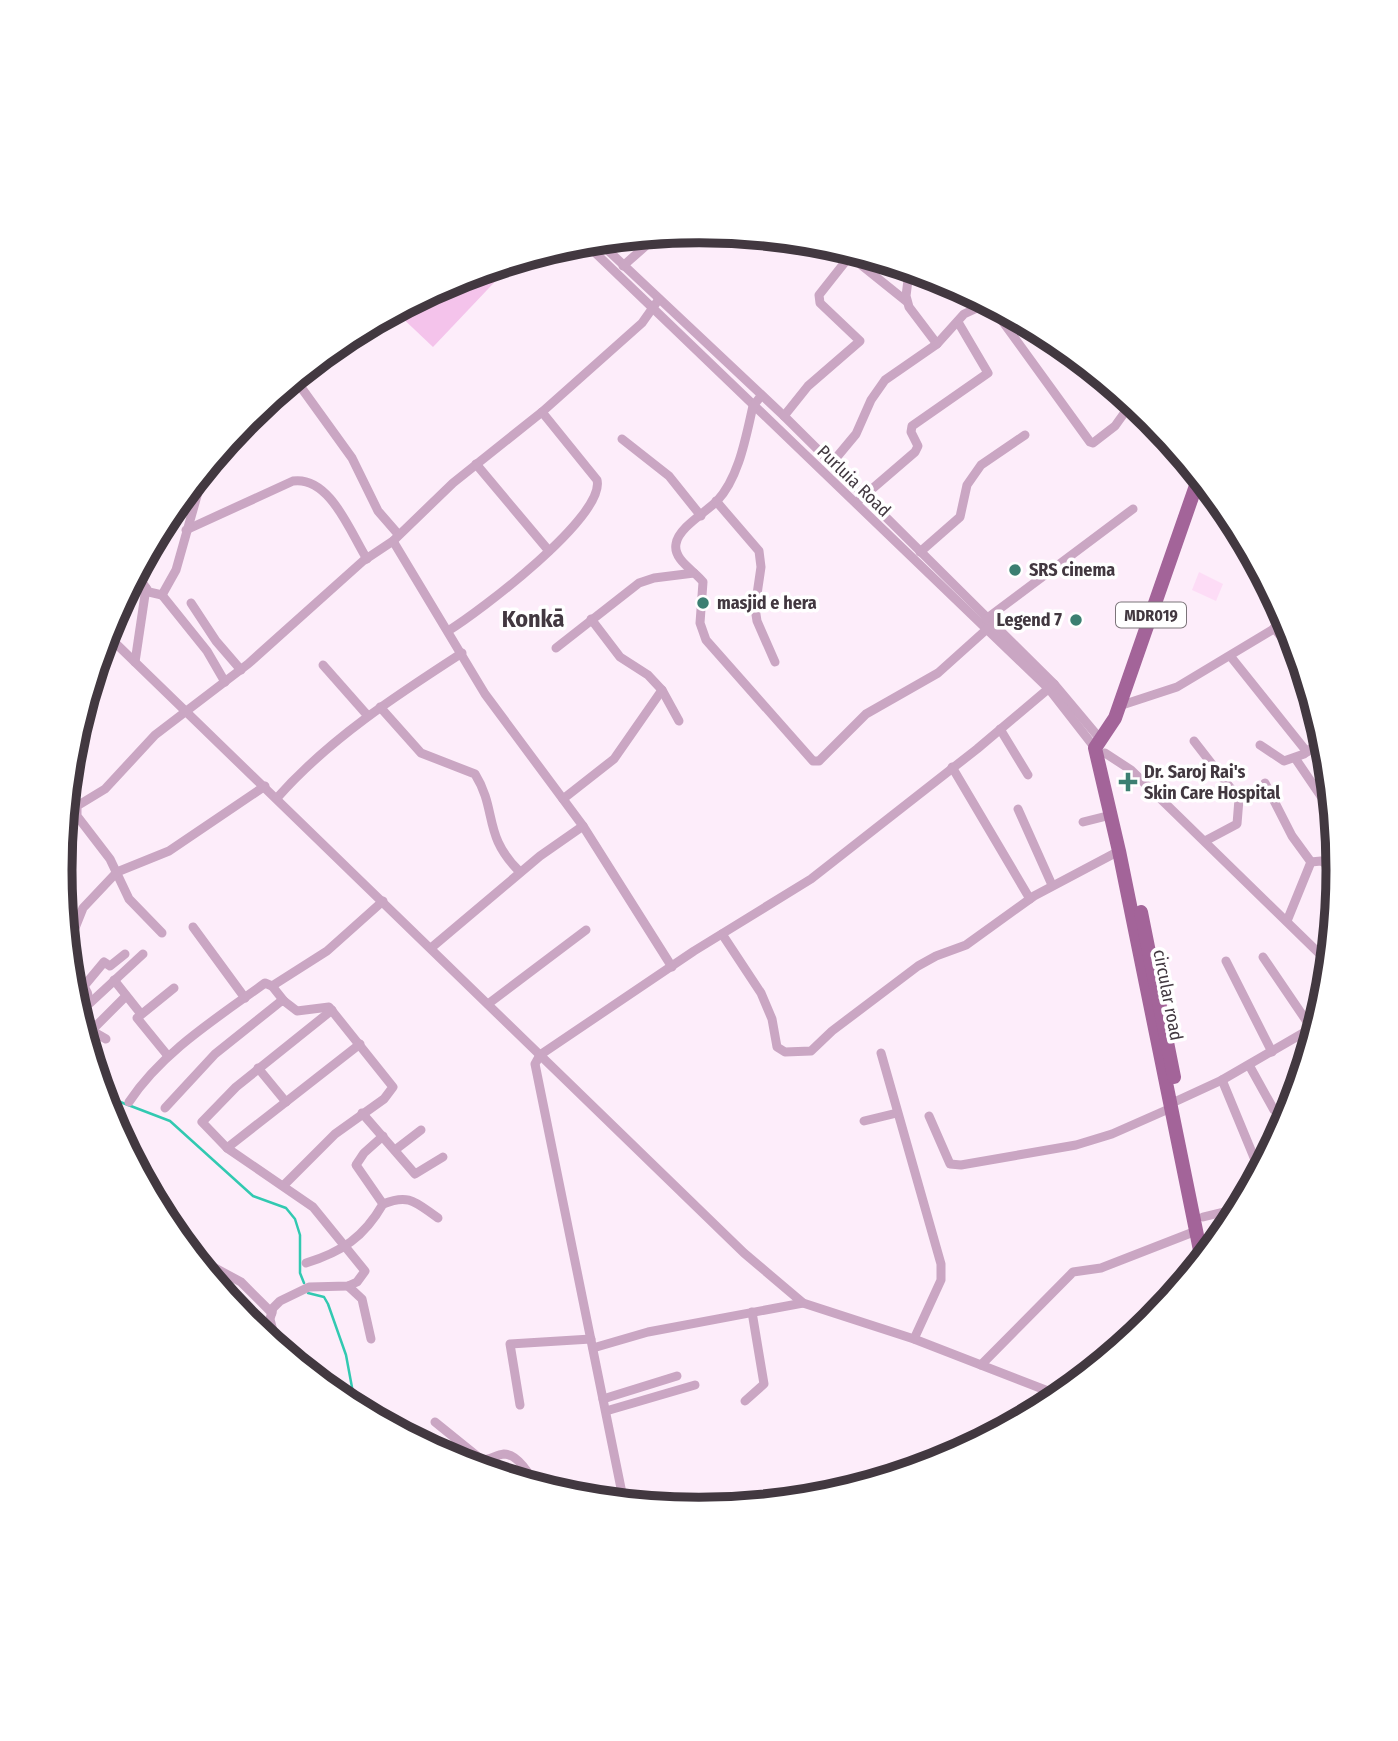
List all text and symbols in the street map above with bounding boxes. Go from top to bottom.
street label: Purluia Road [813,441,895,521]
place label: SRS cinema [1029,559,1115,581]
marker: SRS cinema [1007,562,1023,578]
place label: masjid e hera [717,592,817,614]
marker: masjid e hera [695,595,711,611]
road number: MDR019 [1116,602,1186,628]
district label: Konkā [502,605,564,633]
place label: Legend 7 [997,609,1062,631]
marker: Legend 7 [1068,612,1084,628]
place label: Dr. Saroj Rai's Skin Care Hospital [1144,761,1280,804]
marker: Dr. Saroj Rai's Skin Care Hospital [1118,772,1138,792]
street label: circular road [1148,947,1188,1043]

